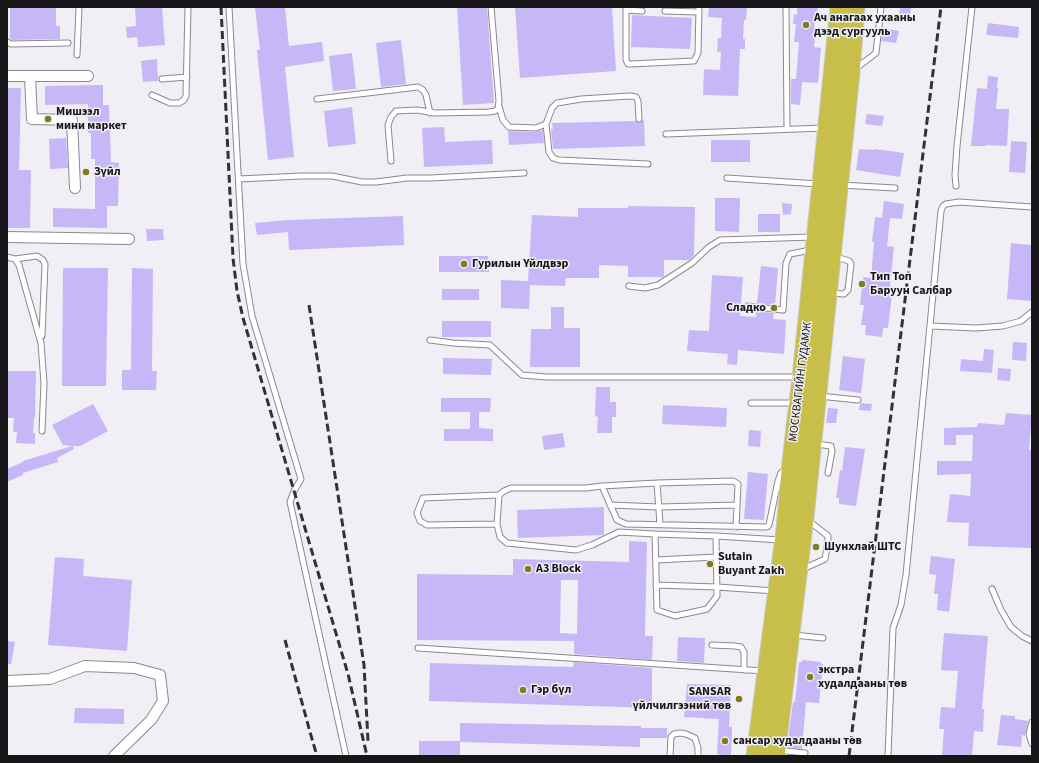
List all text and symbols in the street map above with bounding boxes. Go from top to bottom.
place label: Ач анагаах ухааны дээд сургууль [814,11,916,39]
marker: Ач анагаах ухааны дээд сургууль [801,20,811,30]
place label: Мишээл мини маркет [56,105,127,133]
marker: Мишээл мини маркет [43,114,53,124]
place label: Зүйл [94,165,121,179]
marker: Зүйл [81,167,91,177]
place label: Гурилын Үйлдвэр [472,257,568,271]
marker: Гурилын Үйлдвэр [459,259,469,269]
place label: Тип Топ Баруун Салбар [870,270,952,298]
marker: Тип Топ Баруун Салбар [857,279,867,289]
place label: Сладко [726,301,766,315]
marker: Сладко [769,303,779,313]
street label: МОСКВАГИЙН ГУДАМЖ [787,321,815,443]
place label: Шунхлай ШТС [824,540,901,554]
marker: Шунхлай ШТС [811,542,821,552]
place label: Sutain Buyant Zakh [718,550,784,578]
marker: Sutain Buyant Zakh [705,559,715,569]
place label: A3 Block [536,562,581,576]
marker: A3 Block [523,564,533,574]
place label: экстра худалдааны төв [818,663,907,691]
marker: экстра худалдааны төв [805,672,815,682]
place label: Гэр бүл [531,683,571,697]
marker: Гэр бүл [518,685,528,695]
place label: SANSAR үйлчилгээний төв [632,685,731,713]
marker: SANSAR үйлчилгээний төв [734,694,744,704]
place label: сансар худалдааны төв [733,734,862,748]
marker: сансар худалдааны төв [720,736,730,746]

